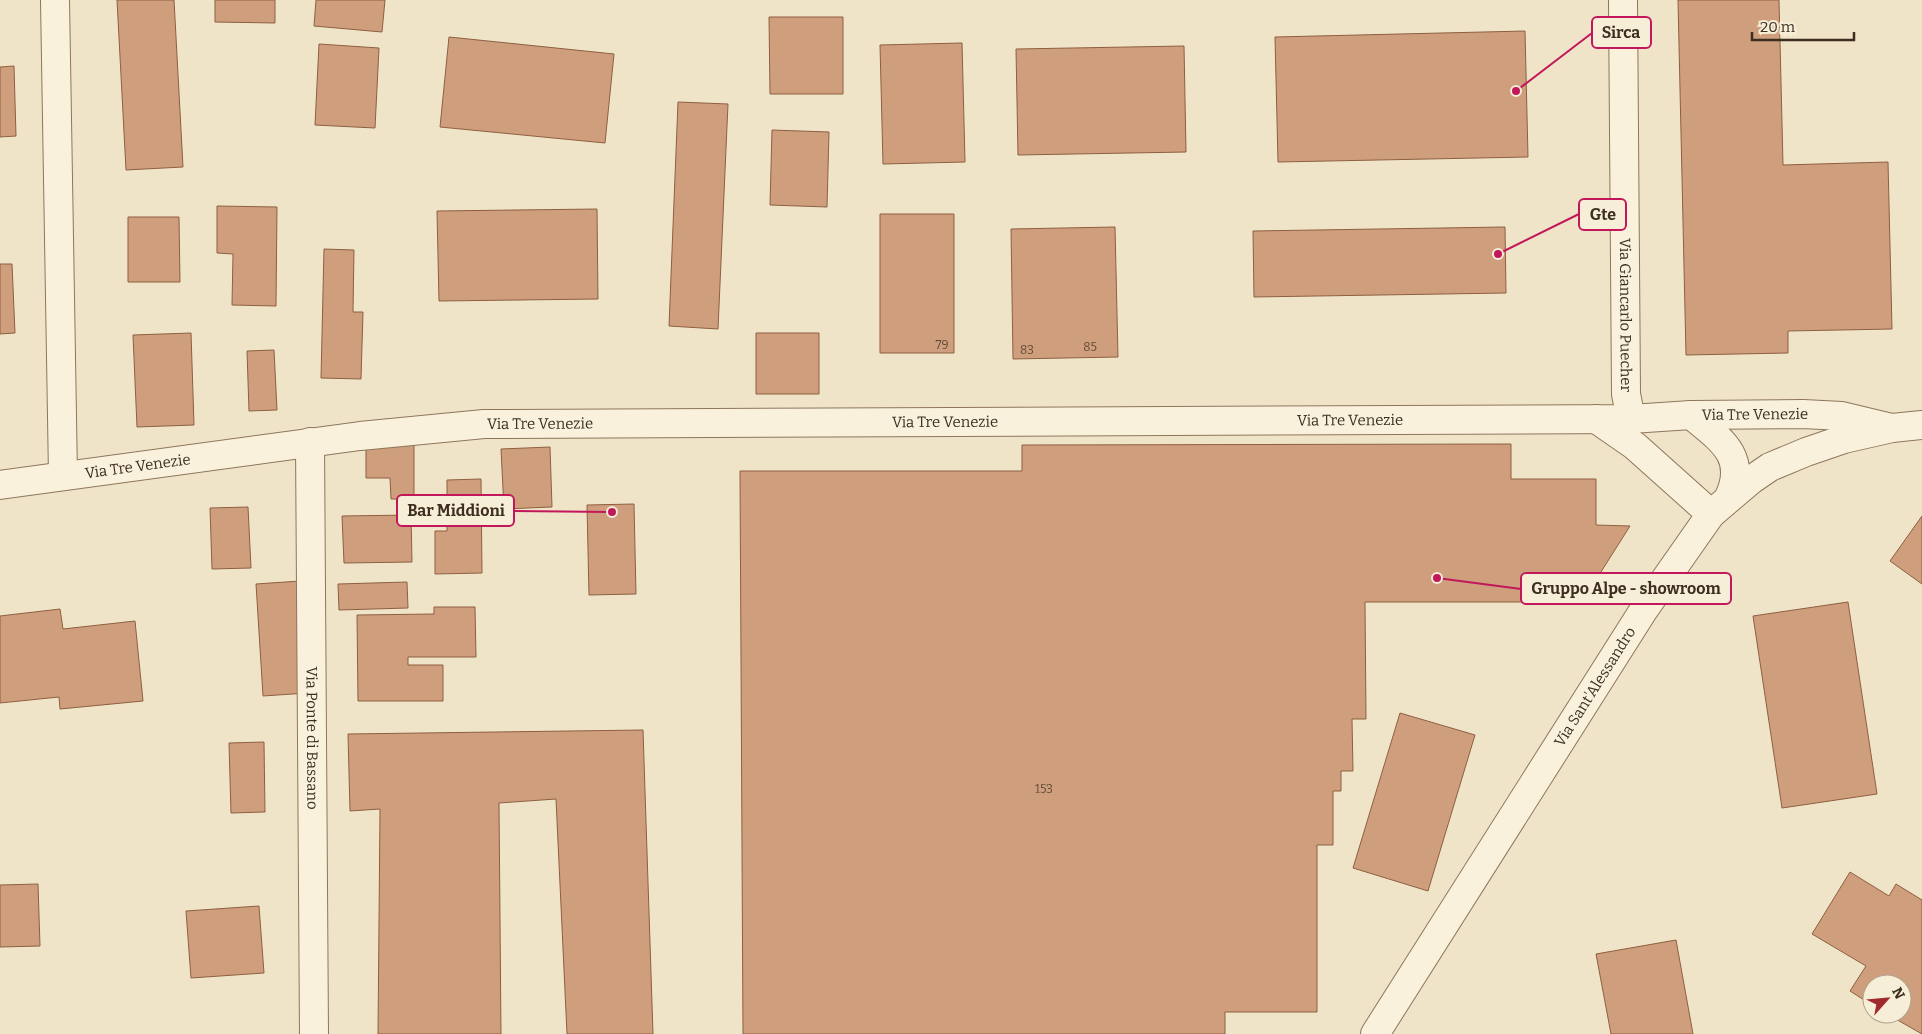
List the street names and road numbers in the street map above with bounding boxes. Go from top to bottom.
street label: Via Giancarlo Puecher [1616,238,1635,393]
street label: Via Tre Venezie [1702,405,1809,424]
street label: Via Tre Venezie [1297,411,1403,429]
street label: Via Tre Venezie [892,413,998,431]
street label: Via Tre Venezie [487,415,593,433]
street label: Via Tre Venezie [84,450,192,482]
street label: Via Sant'Alessandro [1550,624,1640,750]
street label: Via Ponte di Bassano [303,666,321,810]

